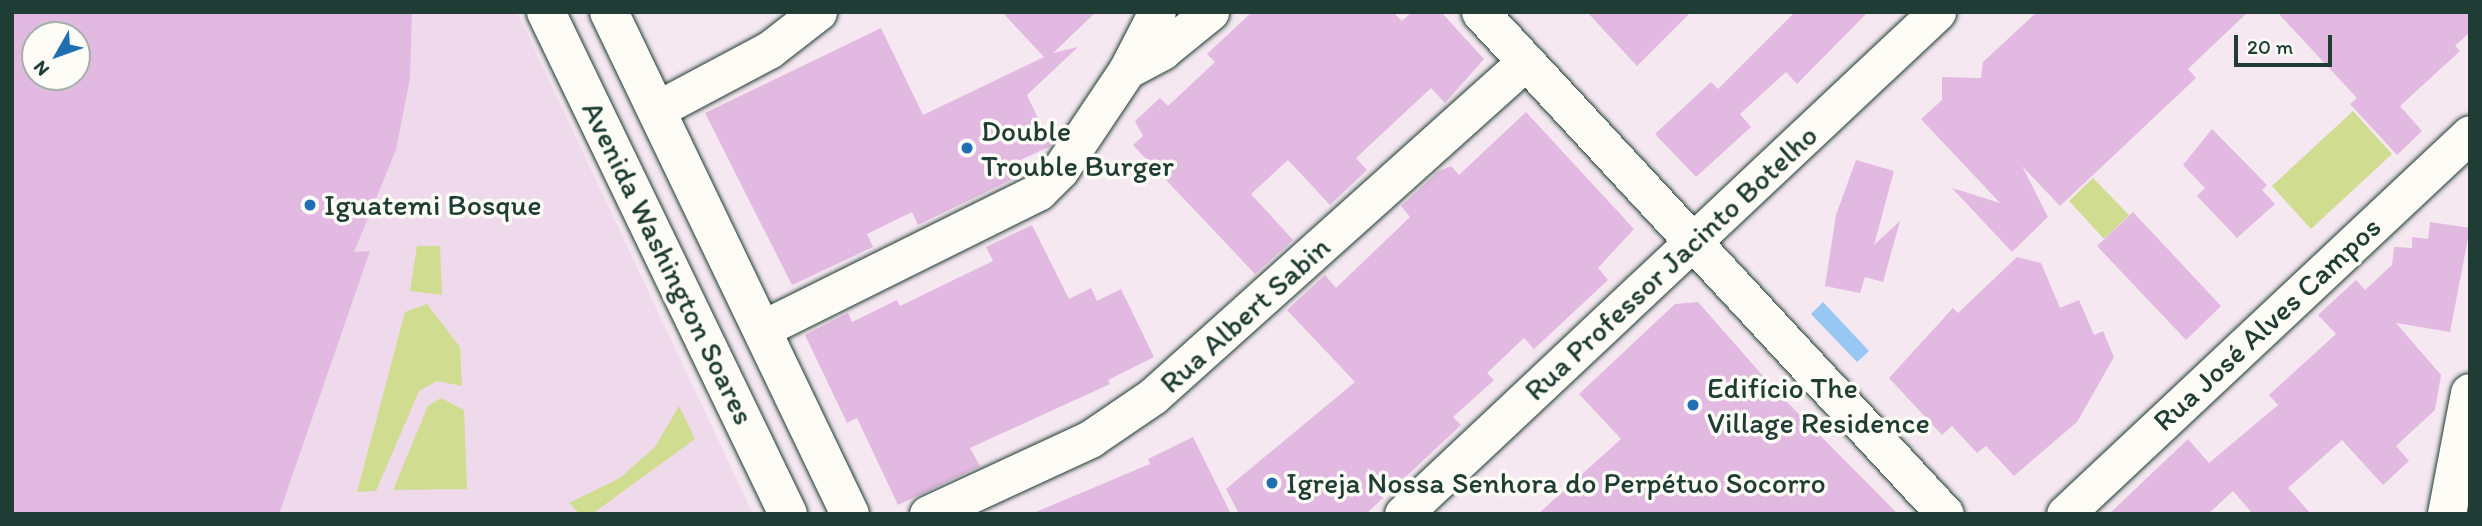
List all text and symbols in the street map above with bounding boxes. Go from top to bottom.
north arrow [21,21,91,91]
scale bar [2237,21,2335,65]
text: 20 m [2247,34,2293,59]
text: N [28,56,54,81]
street label: Avenida Washington Soares [574,95,762,431]
place label: Double Trouble Burger [981,113,1174,184]
street label: Rua Professor Jacinto Botelho [1517,118,1825,408]
marker: Double Trouble Burger [959,140,975,156]
place label: Iguatemi Bosque [324,187,542,223]
marker: Iguatemi Bosque [302,197,318,213]
street label: Rua José Alves Campos [2145,209,2389,439]
street label: Rua Albert Sabin [1153,230,1337,400]
place label: Edifício The Village Residence [1707,370,1930,440]
marker: Edifício The Village Residence [1685,397,1701,413]
place label: Igreja Nossa Senhora do Perpétuo Socorro [1286,465,1824,501]
marker: Igreja Nossa Senhora do Perpétuo Socorro [1264,475,1280,491]

